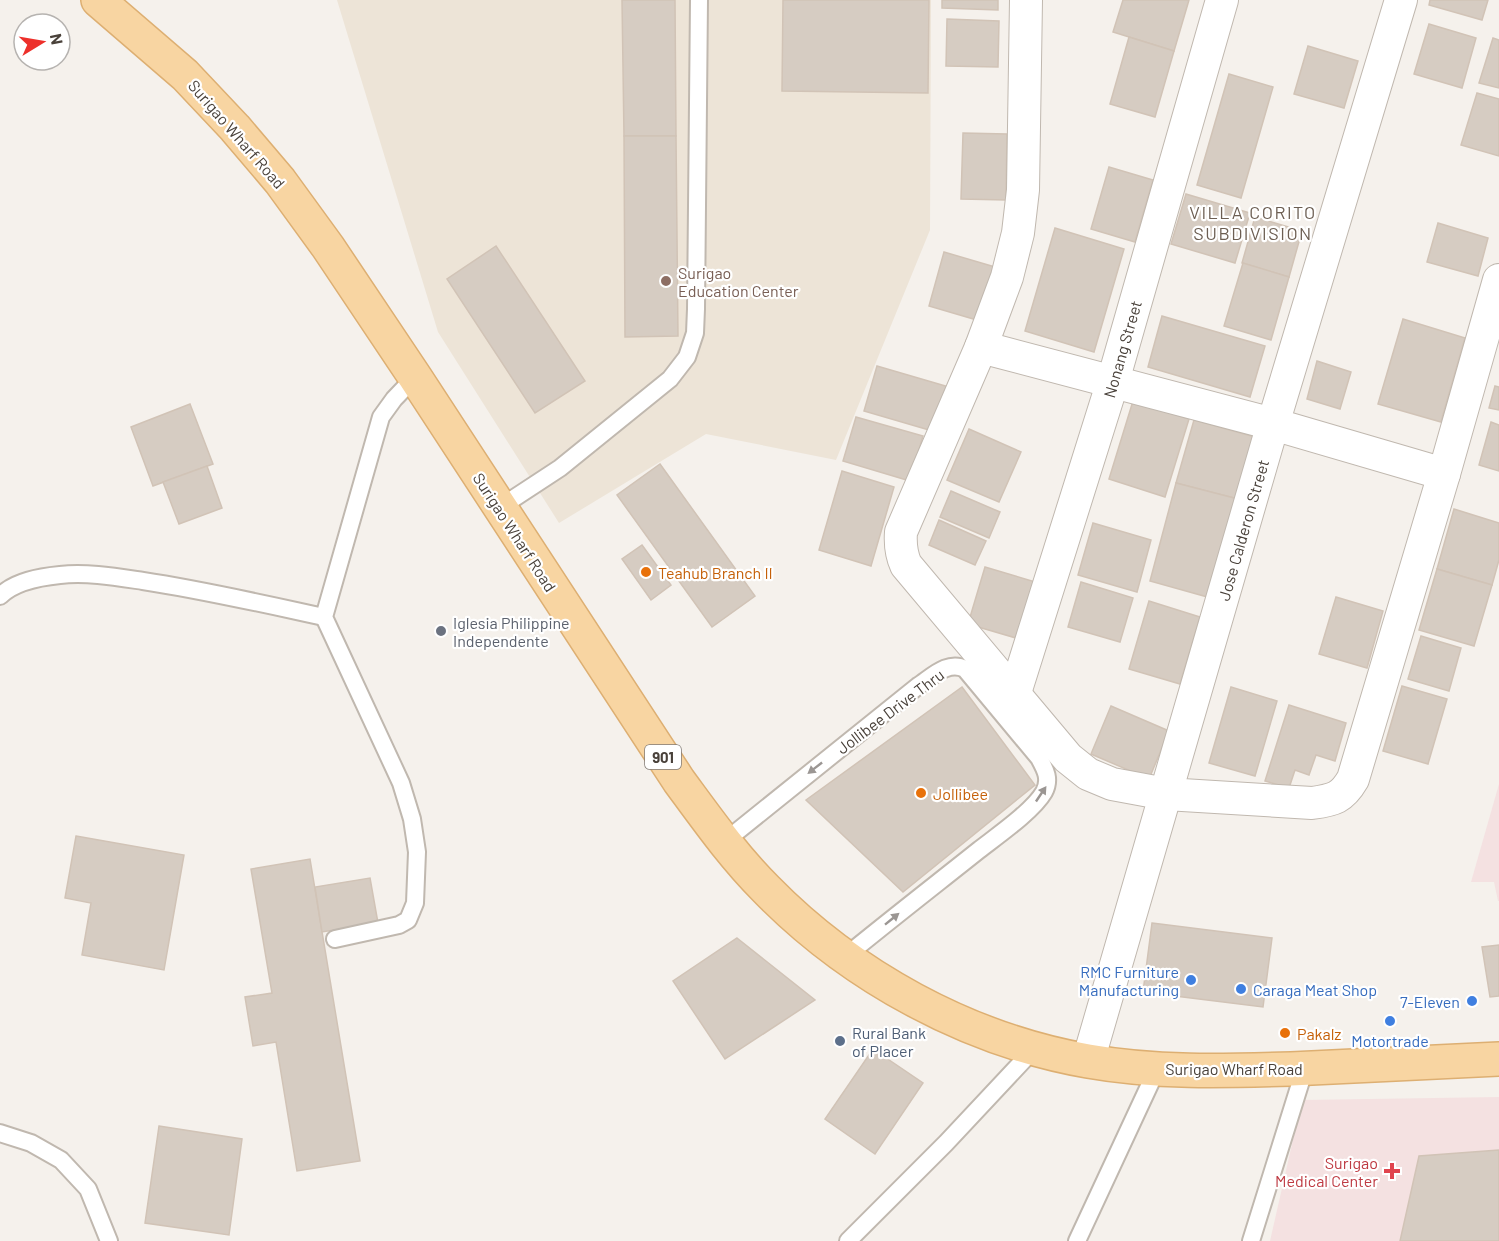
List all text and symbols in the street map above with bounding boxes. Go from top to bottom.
north arrow [12,12,72,72]
text: N [47,32,68,46]
street label: Surigao Wharf Road [185,76,289,192]
district label: VILLA CORITO SUBDIVISION [1189,201,1317,244]
place label: Surigao Education Center [678,263,799,300]
marker: Surigao Education Center [659,274,673,288]
street label: Nonang Street [1099,298,1145,400]
street label: Jose Calderon Street [1214,457,1272,603]
street label: Surigao Wharf Road [470,469,560,595]
place label: Teahub Branch II [658,563,773,582]
marker: Teahub Branch II [639,565,653,579]
place label: Iglesia Philippine Independente [453,613,570,650]
marker: Iglesia Philippine Independente [434,624,448,638]
street label: Jollibee Drive Thru [833,665,947,757]
road number: 901 [645,745,681,769]
one-way arrow [807,762,823,775]
place label: Jollibee [933,784,988,803]
marker: Jollibee [914,786,928,800]
one-way arrow [1035,786,1046,803]
one-way arrow [884,913,900,926]
place label: RMC Furniture Manufacturing [1079,962,1179,999]
marker: RMC Furniture Manufacturing [1184,973,1198,987]
place label: Caraga Meat Shop [1253,980,1377,999]
marker: Caraga Meat Shop [1234,982,1248,996]
place label: 7-Eleven [1400,992,1460,1011]
marker: 7-Eleven [1465,994,1479,1008]
marker: Motortrade [1383,1014,1397,1028]
place label: Rural Bank of Placer [852,1023,926,1060]
place label: Pakalz [1297,1024,1341,1043]
marker: Pakalz [1278,1026,1292,1040]
place label: Motortrade [1351,1031,1429,1050]
marker: Rural Bank of Placer [833,1034,847,1048]
street label: Surigao Wharf Road [1165,1059,1303,1078]
place label: Surigao Medical Center [1275,1153,1378,1190]
marker: Surigao Medical Center [1383,1162,1401,1180]

